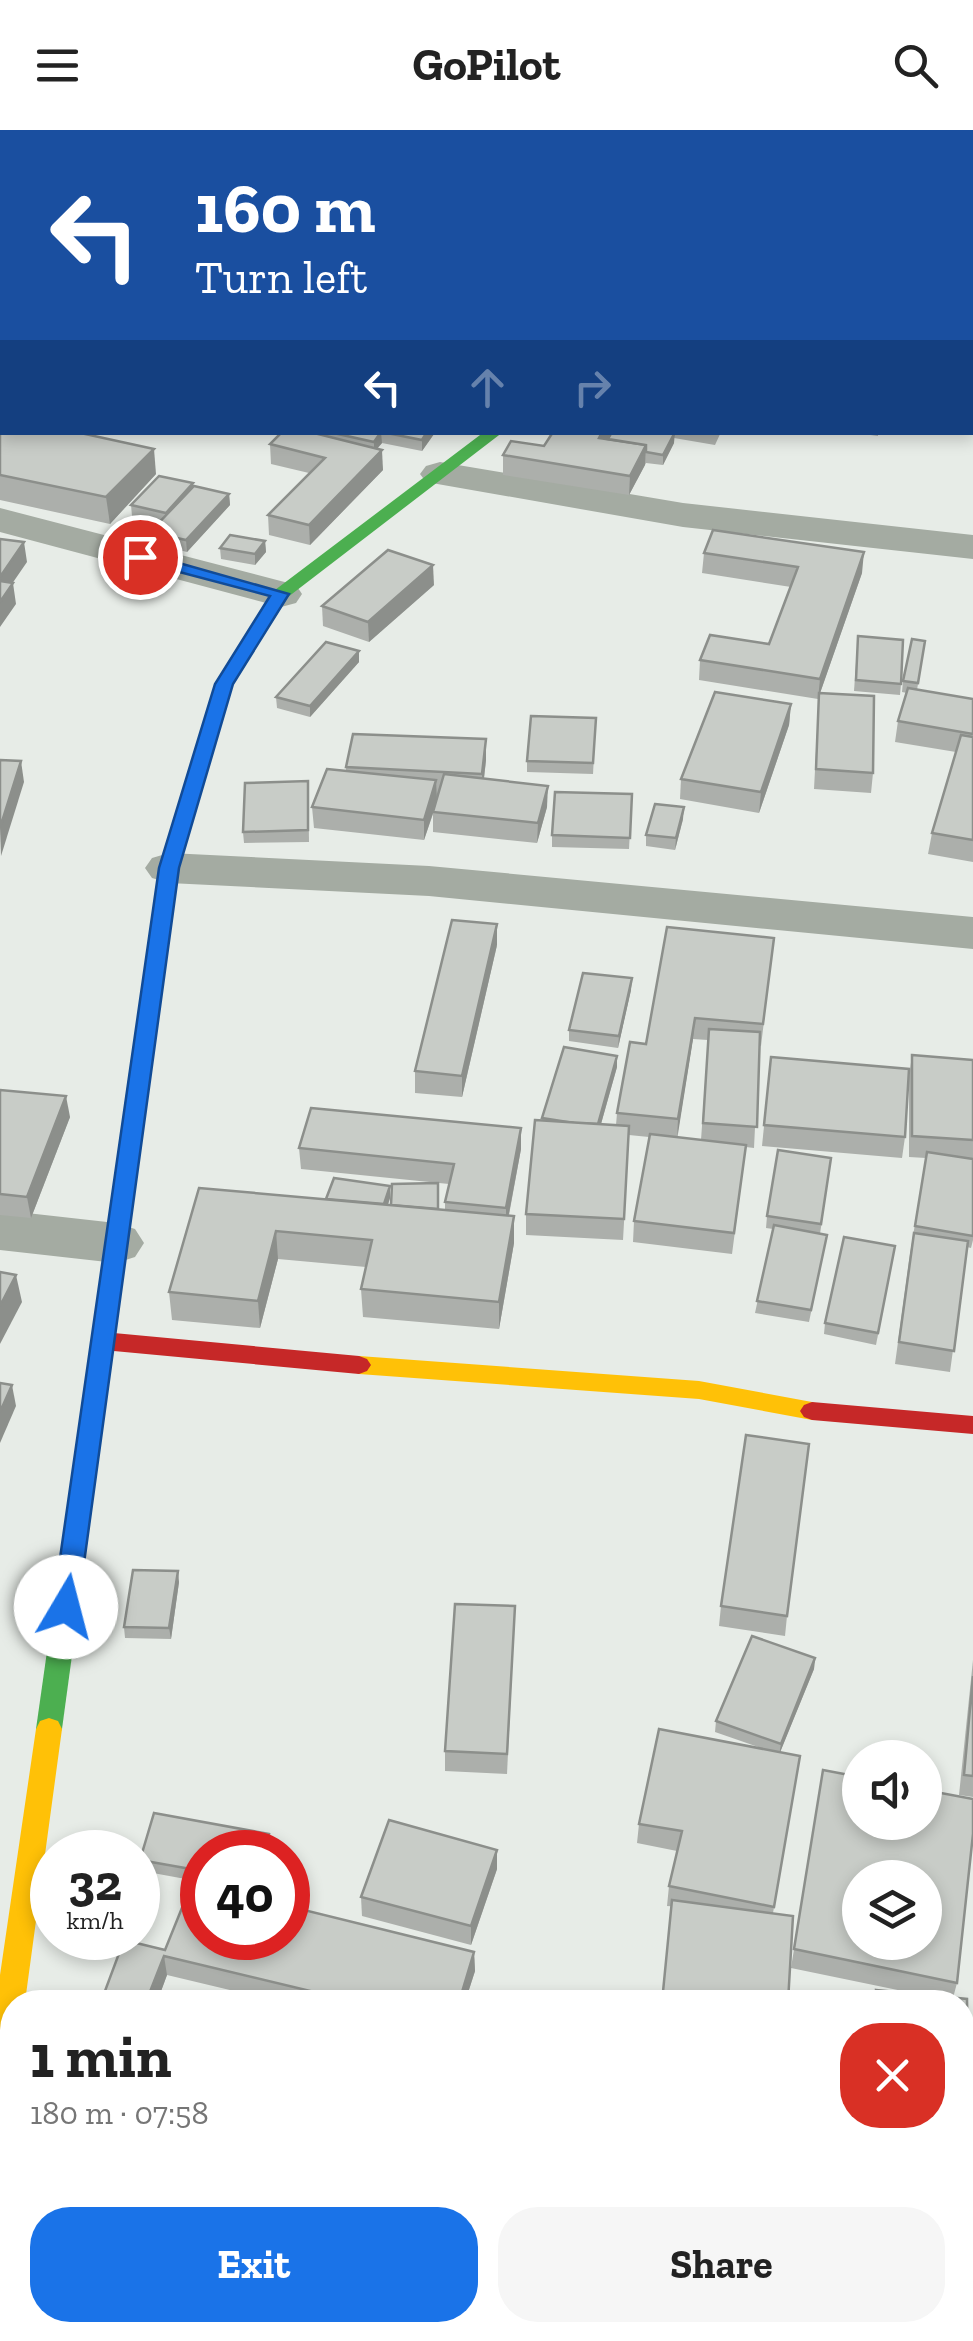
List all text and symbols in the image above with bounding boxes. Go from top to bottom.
icon: menu [30,38,85,93]
text: GoPilot [413,38,560,92]
icon: search [888,38,943,93]
text: 160 m [195,166,376,250]
icon: left [30,170,160,300]
text: Turn left [195,251,367,305]
icon: left [355,360,410,415]
icon: ahead [460,360,515,415]
icon: right [565,360,620,415]
pin [98,515,183,600]
icon: arrive [113,530,168,585]
position arrow [14,1555,118,1659]
map controls [842,1740,942,1960]
button: sound [842,1740,942,1840]
speed limit sign: 40 [180,1830,310,1960]
text: 32 [68,1853,122,1913]
button: layers [842,1860,942,1960]
text: km/h [66,1905,124,1935]
text: 1 min [30,2020,172,2092]
button: close [840,2023,945,2128]
text: 180 m · 07:58 [30,2094,209,2132]
button: Exit [30,2207,478,2322]
button: Share [498,2207,945,2322]

